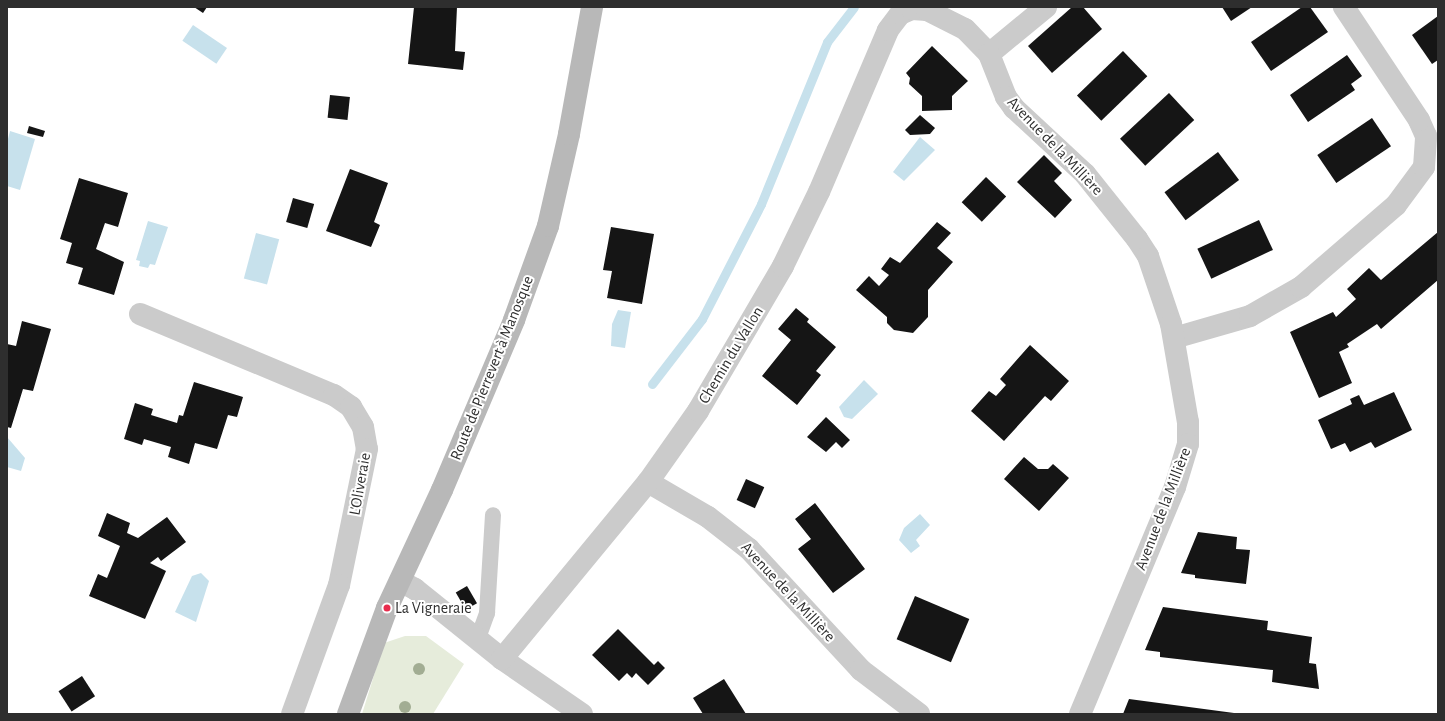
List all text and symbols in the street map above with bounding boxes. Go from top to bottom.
street label: Avenue de la Millière [1003,93,1107,199]
street label: Route de Pierrevert à Manosque [446,273,538,463]
street label: Chemin du Vallon [694,303,768,407]
street label: Avenue de la Millière [1131,445,1195,573]
street label: L'Oliveraie [345,451,375,517]
street label: Avenue de la Millière [737,538,839,646]
place label: La Vigneraie [395,598,472,618]
marker: La Vigneraie [382,603,392,613]

